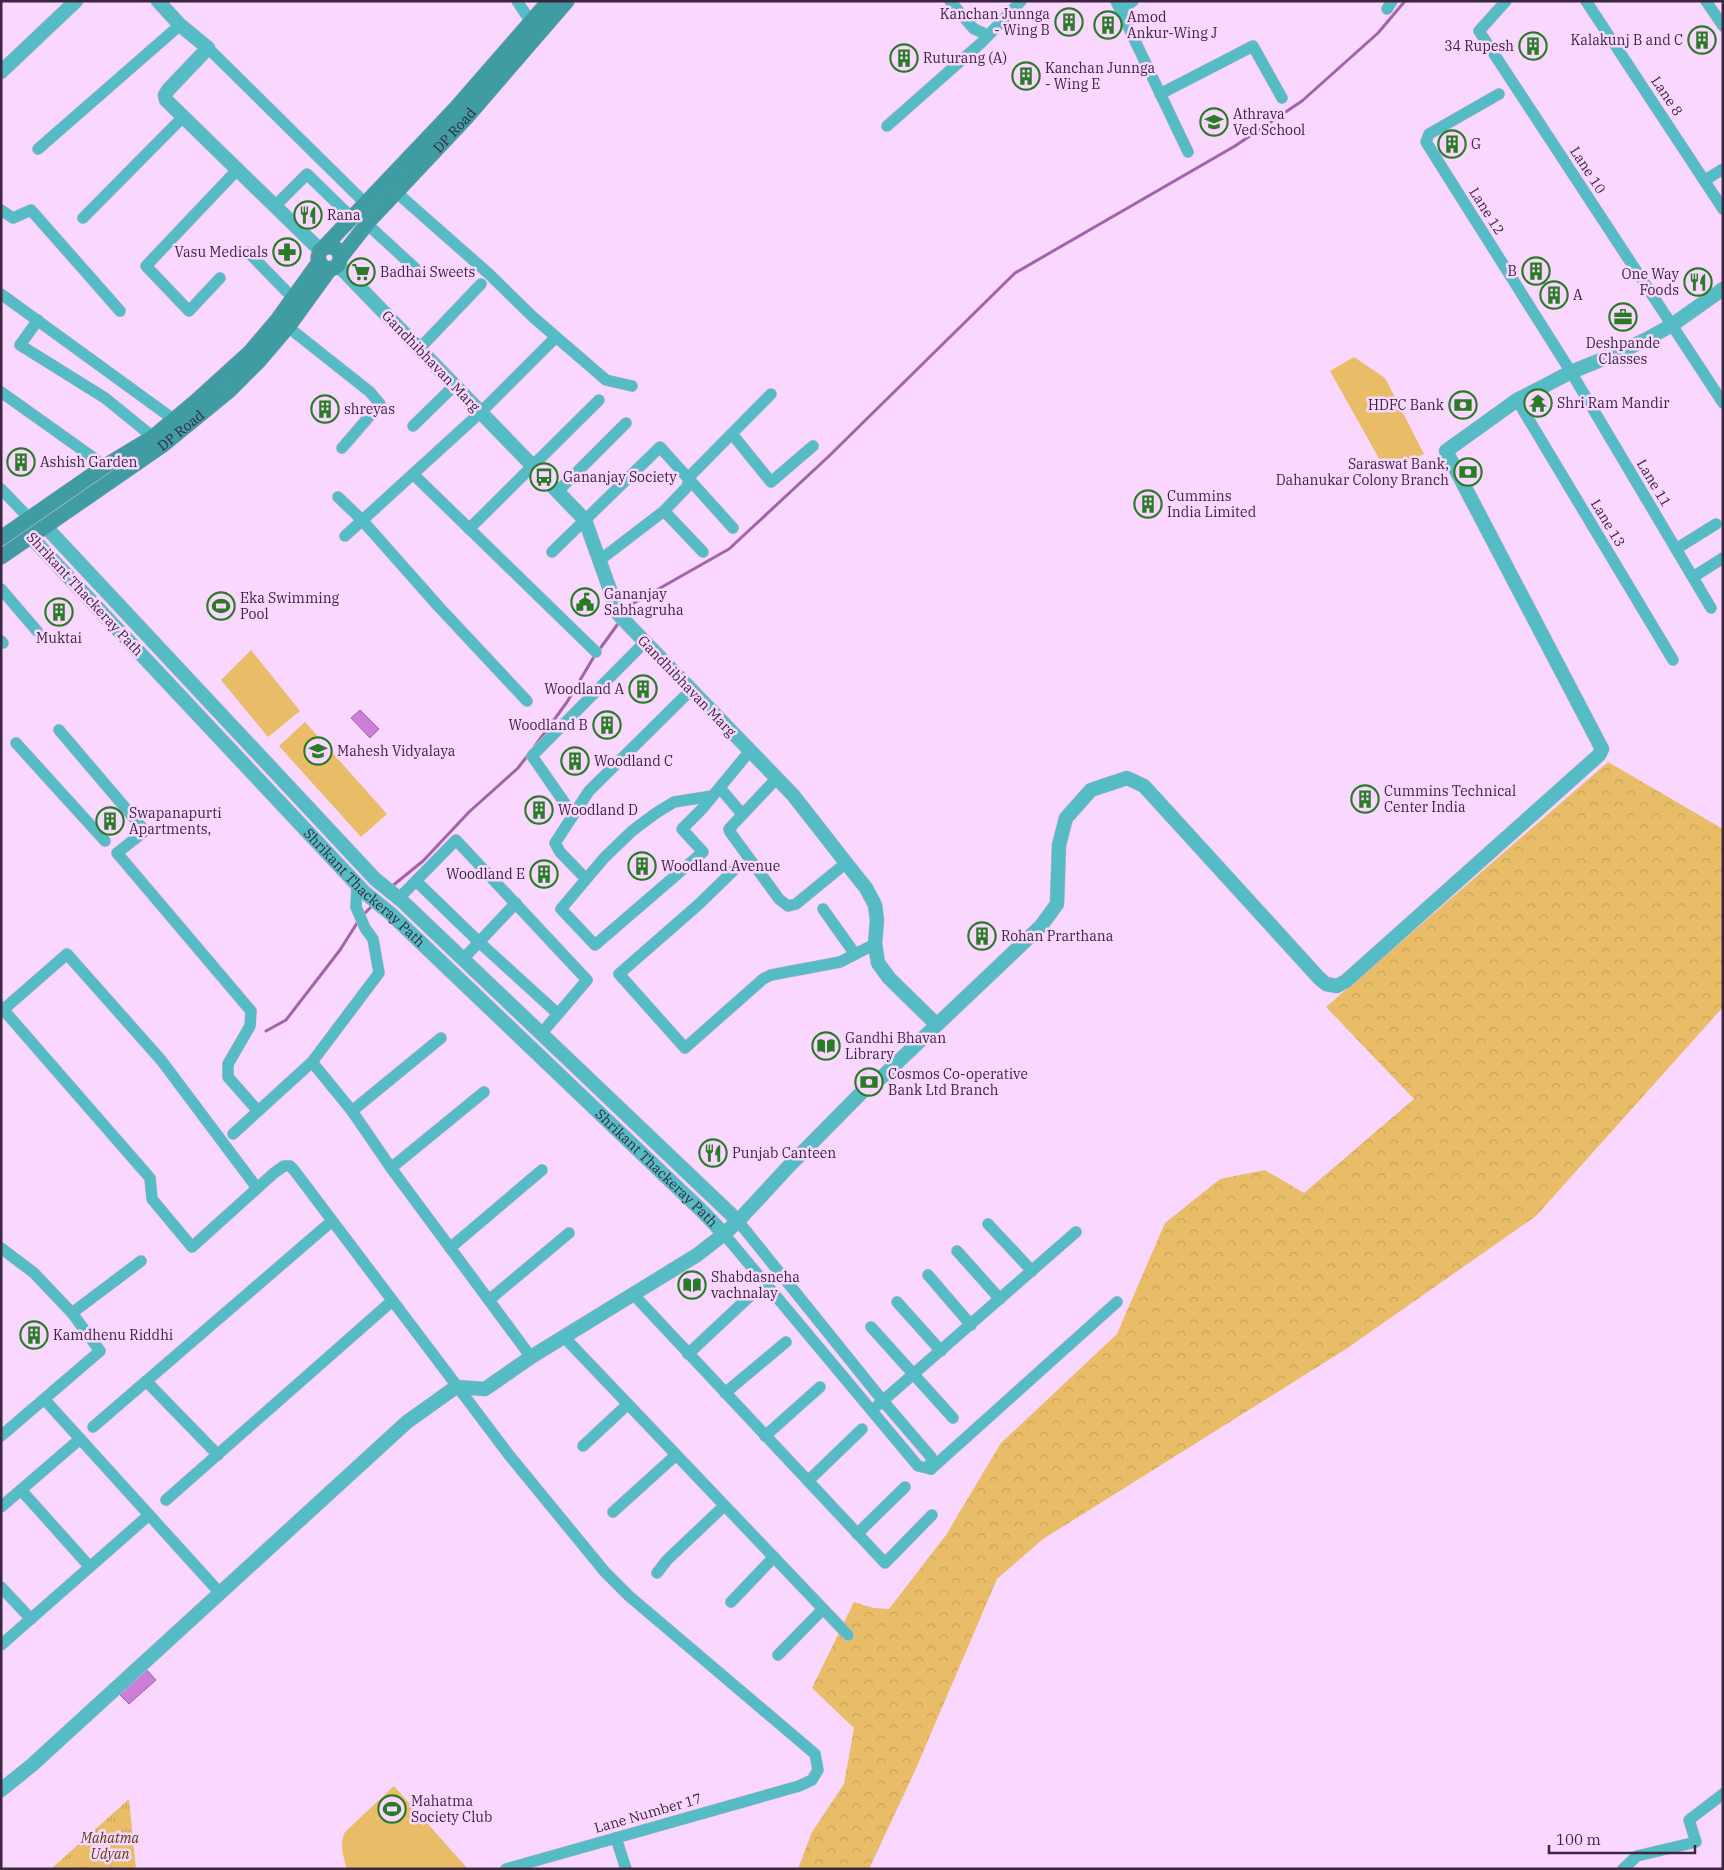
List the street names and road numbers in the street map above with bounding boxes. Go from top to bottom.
street label: Lane 8 [1647,73,1687,119]
street label: DP Road [429,103,480,156]
street label: Lane 10 [1566,143,1610,197]
street label: Lane 12 [1465,184,1509,238]
street label: Gandhibhavan Marg [378,307,484,416]
street label: DP Road [154,406,208,455]
street label: Lane 11 [1633,456,1675,510]
street label: Lane 13 [1587,496,1629,550]
street label: Shrikant Thackeray Path [23,528,147,660]
street label: Gandhibhavan Marg [634,632,740,741]
street label: Shrikant Thackeray Path [300,824,429,951]
street label: Shrikant Thackeray Path [592,1105,722,1231]
street label: Lane Number 17 [592,1789,704,1837]

